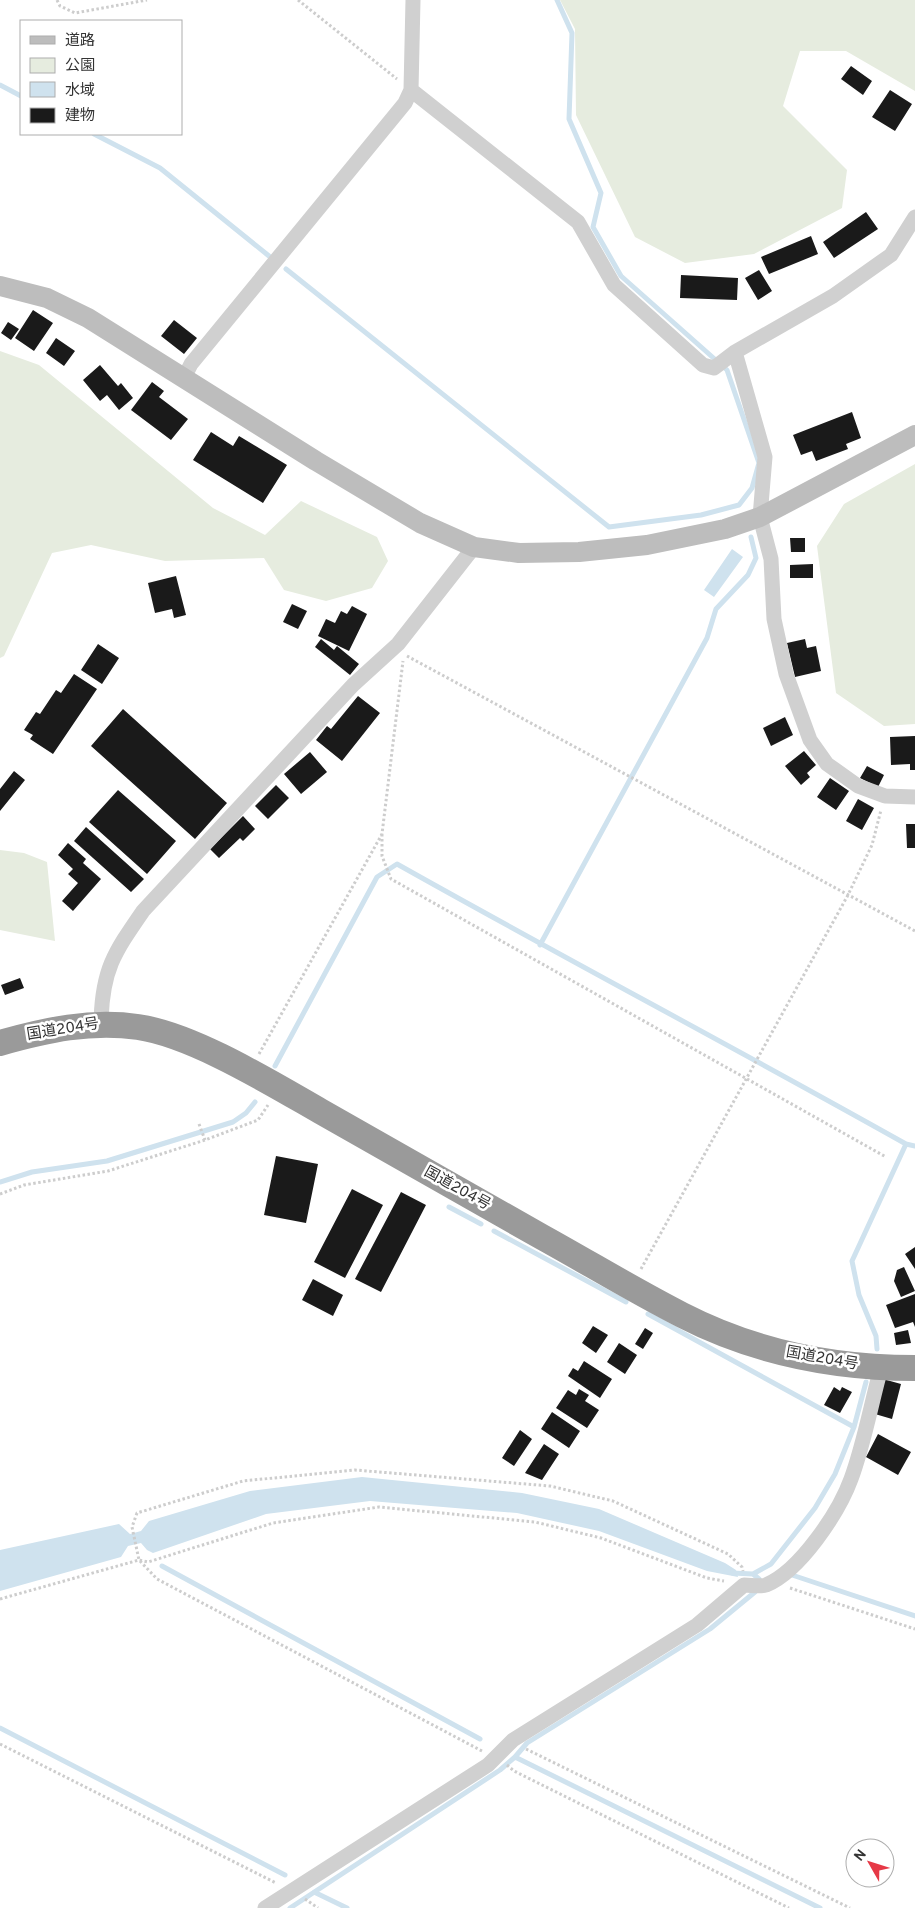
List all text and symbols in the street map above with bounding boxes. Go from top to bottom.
legend [20,20,182,135]
text: 道路 [65,32,95,51]
text: 公園 [65,57,95,76]
text: 水域 [65,82,95,101]
text: 建物 [65,107,95,126]
street label: 国道204号 [25,1015,101,1045]
street label: 国道204号 [420,1163,494,1215]
street label: 国道204号 [784,1343,860,1375]
north arrow [845,1838,895,1888]
text: N [851,1847,871,1865]

